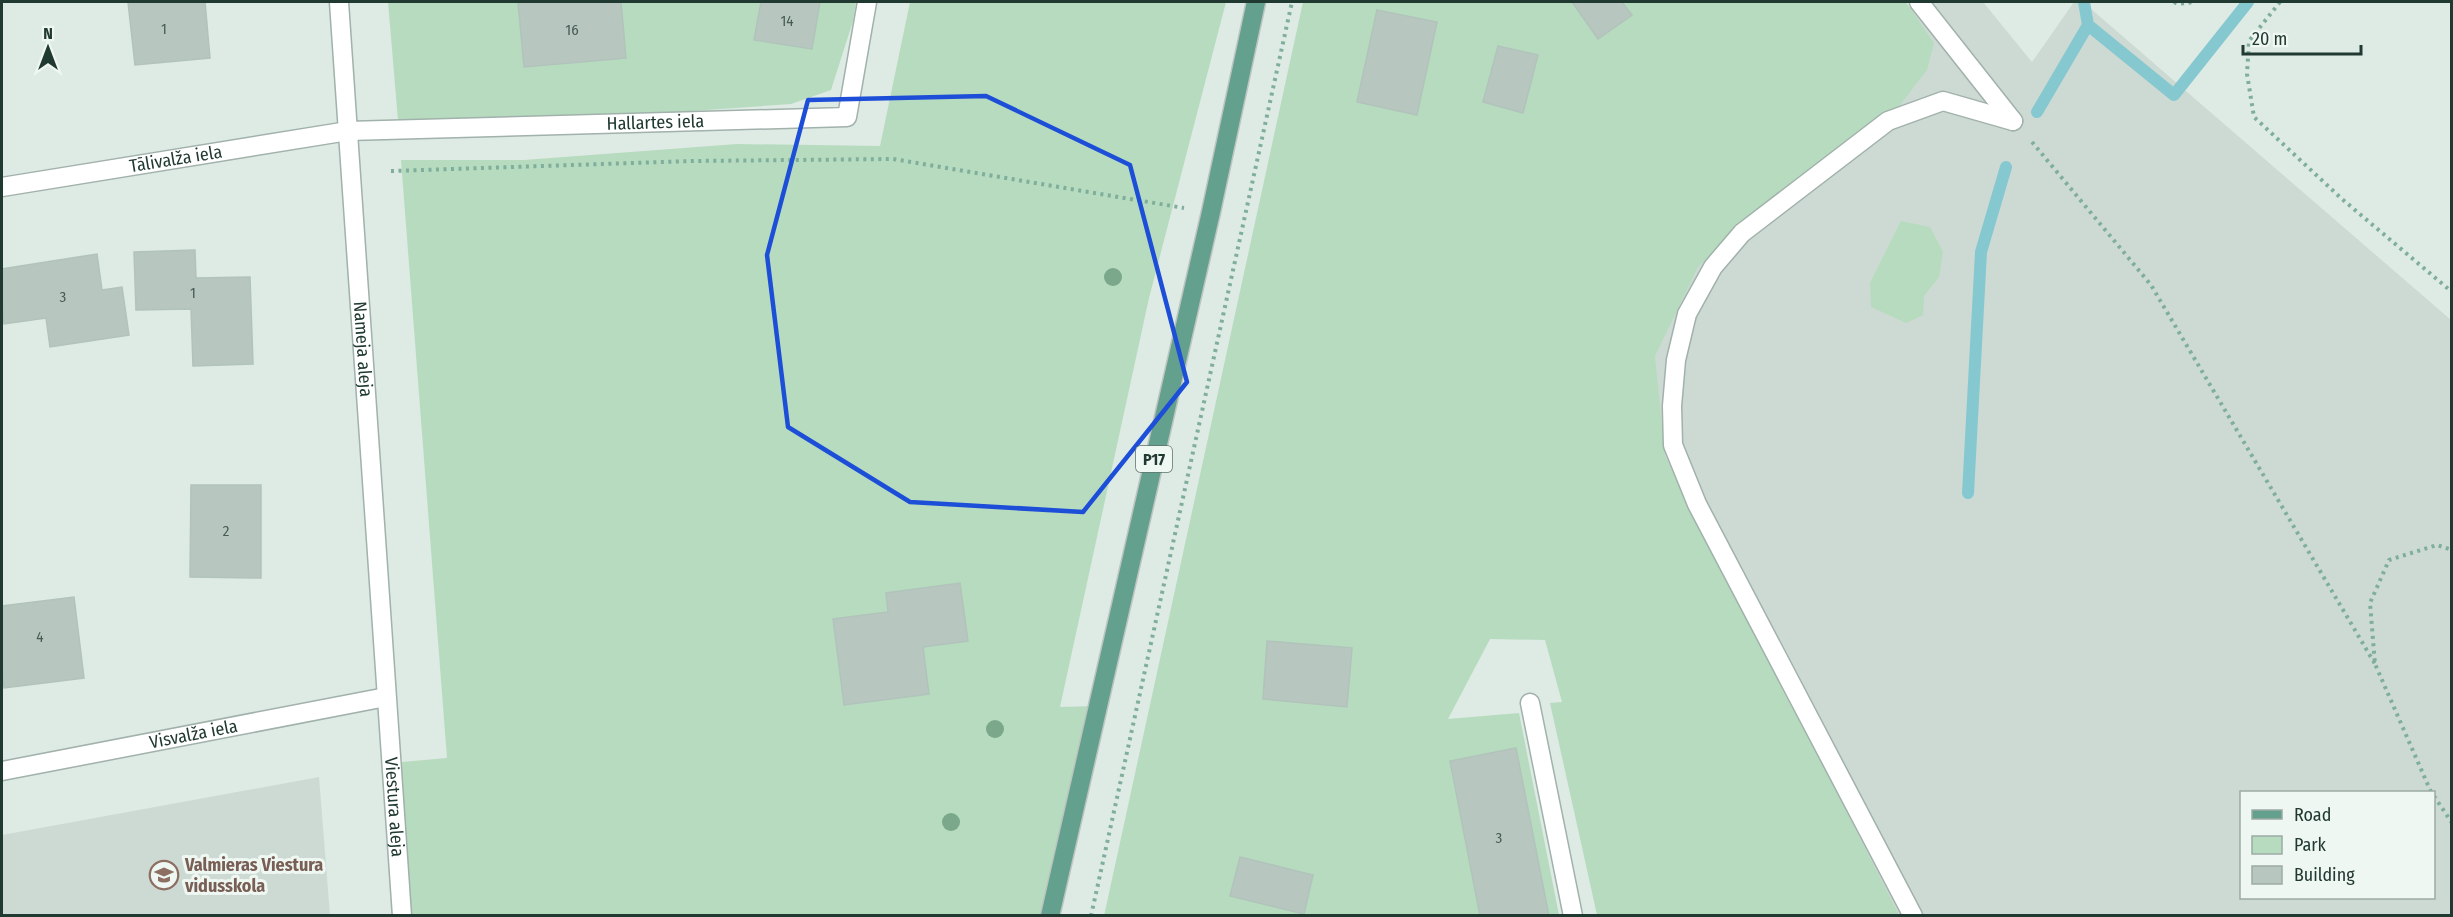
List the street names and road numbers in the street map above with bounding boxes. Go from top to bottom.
street label: Hallartes iela [606,110,705,135]
street label: Tālivalža iela [128,141,224,177]
street label: Nameja aleja [349,301,377,398]
road number: P17 [1136,446,1172,472]
street label: Visvalža iela [147,715,240,753]
street label: Viestura aleja [380,756,409,858]

